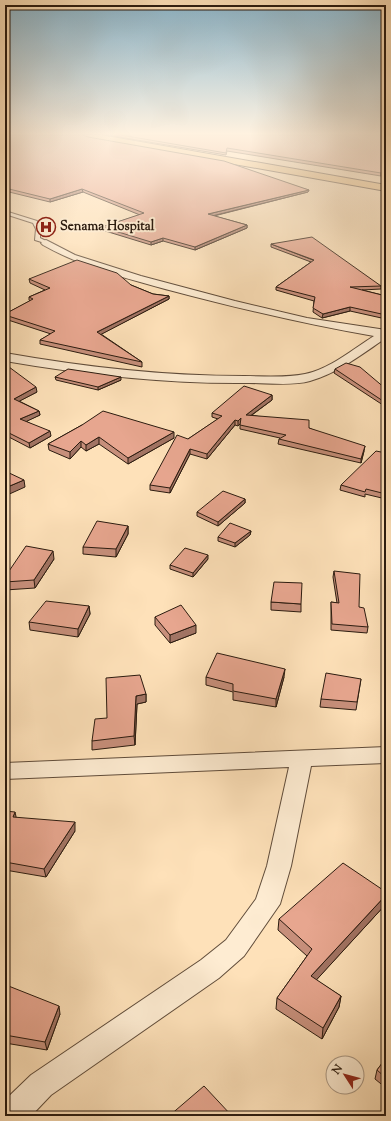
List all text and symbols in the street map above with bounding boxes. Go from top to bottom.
hospital icon: Senama Hospital [35,216,57,238]
place label: Senama Hospital [60,218,155,236]
north arrow [325,1055,365,1095]
text: N [328,1061,347,1079]

